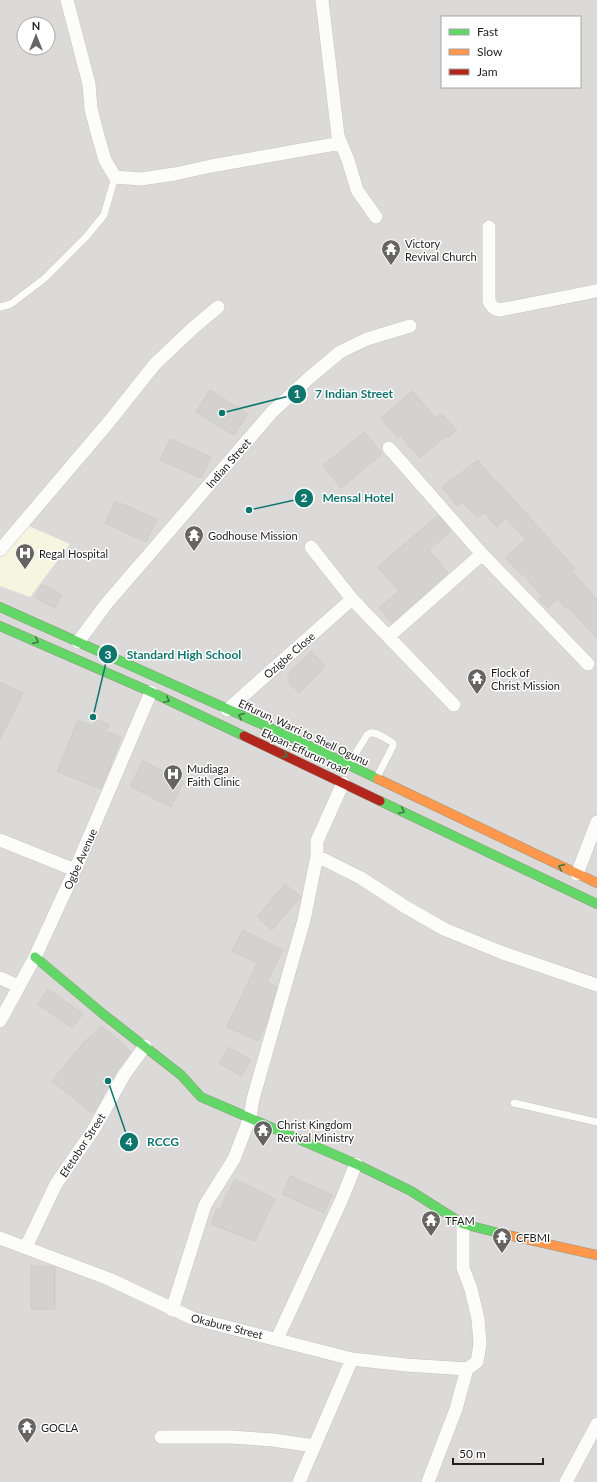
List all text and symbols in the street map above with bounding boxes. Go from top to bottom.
north arrow [16,16,56,56]
legend [441,16,581,88]
text: N [32,19,40,32]
text: Fast [477,24,499,39]
text: Slow [477,44,503,59]
text: Jam [477,64,498,79]
place label: Victory Revival Church [405,237,477,263]
temple icon: Victory Revival Church [380,238,402,266]
callout: 7 Indian Street [287,382,401,406]
text: 1 [294,386,301,401]
text: 7 Indian Street [315,386,394,401]
street label: Indian Street [203,436,253,490]
callout: Mensal Hotel [294,486,401,510]
text: 2 [301,490,308,505]
text: Mensal Hotel [322,490,394,505]
temple icon: Godhouse Mission [183,524,205,552]
place label: Godhouse Mission [208,529,298,542]
hospital icon: Regal Hospital [14,542,36,570]
place label: Regal Hospital [39,547,108,560]
street label: Ozigbe Close [261,629,317,681]
one-way arrow [32,637,39,645]
callout: Standard High School [98,642,249,666]
text: 3 [105,647,112,662]
text: Standard High School [127,647,241,662]
place label: Flock of Christ Mission [491,666,560,692]
temple icon: Flock of Christ Mission [466,667,488,695]
one-way arrow [163,695,171,703]
street label: Effurun, Warri to Shell Ogunu [237,696,371,768]
one-way arrow [238,713,245,721]
street label: Ekpan-Effurun road [260,725,350,777]
one-way arrow [281,750,288,758]
place label: Mudiaga Faith Clinic [187,762,240,788]
hospital icon: Mudiaga Faith Clinic [162,763,184,791]
one-way arrow [398,806,406,814]
street label: Ogbe Avenue [61,826,99,891]
one-way arrow [558,864,566,872]
street label: Efetobor Street [56,1111,108,1179]
place label: Christ Kingdom Revival Ministry [277,1118,354,1144]
temple icon: Christ Kingdom Revival Ministry [252,1119,274,1147]
callout: RCCG [119,1130,187,1154]
text: 4 [126,1134,133,1149]
text: RCCG [147,1134,179,1149]
temple icon: TFAM [420,1209,442,1237]
place label: TFAM [445,1214,475,1227]
temple icon: CFBMI [491,1226,513,1254]
place label: CFBMI [516,1231,550,1244]
street label: Okabure Street [190,1311,264,1341]
temple icon: GOCLA [16,1416,38,1444]
place label: GOCLA [41,1421,79,1434]
scale bar [453,1440,543,1466]
text: 50 m [459,1446,486,1461]

